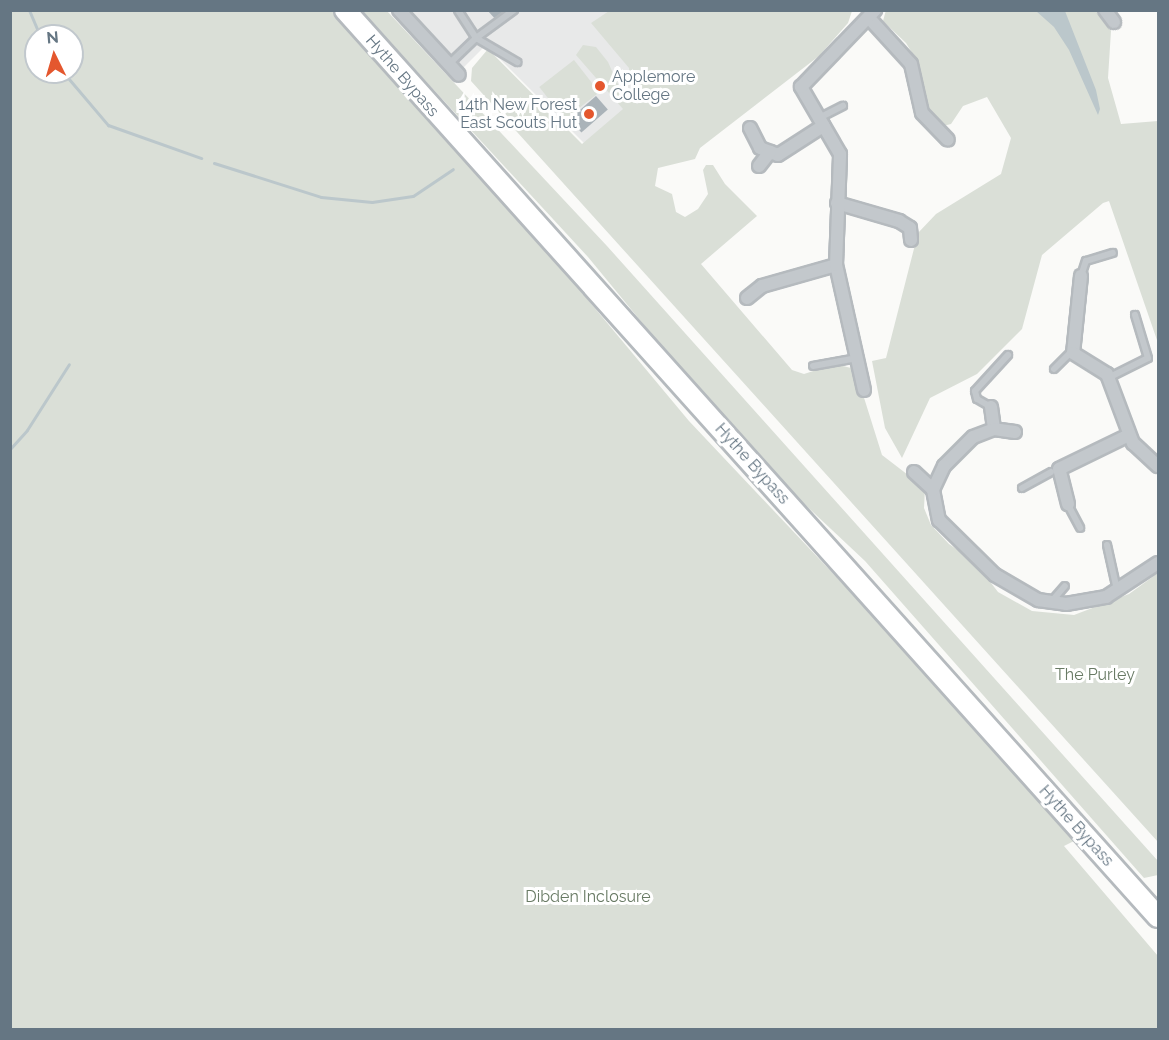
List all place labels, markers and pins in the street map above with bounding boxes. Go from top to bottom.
place label: Applemore College [612,67,695,105]
marker: Applemore College [593,79,607,93]
place label: 14th New Forest East Scouts Hut [458,95,577,133]
marker: 14th New Forest East Scouts Hut [582,107,596,121]

